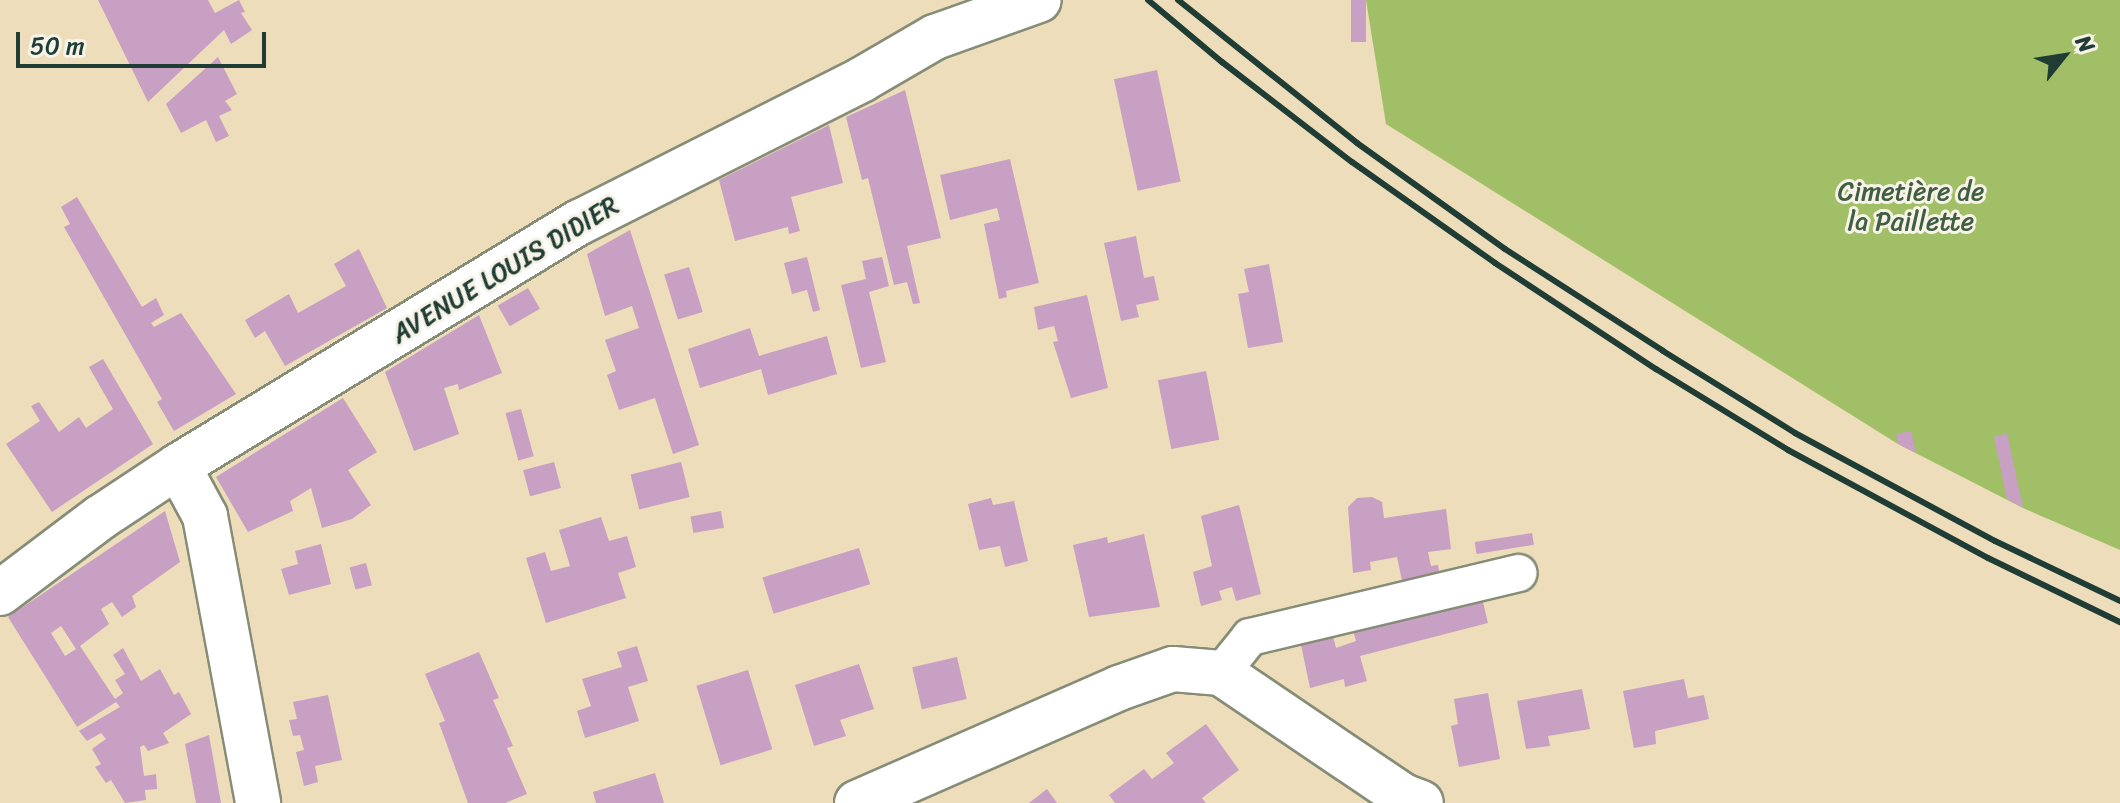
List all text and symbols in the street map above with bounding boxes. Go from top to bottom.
scale bar [20,16,270,66]
north arrow [2024,16,2104,96]
text: 50 m [30,25,85,67]
text: N [2065,27,2106,60]
park label: Cimetière de la Paillette [1838,176,1984,238]
street label: AVENUE LOUIS DIDIER [386,190,624,350]

